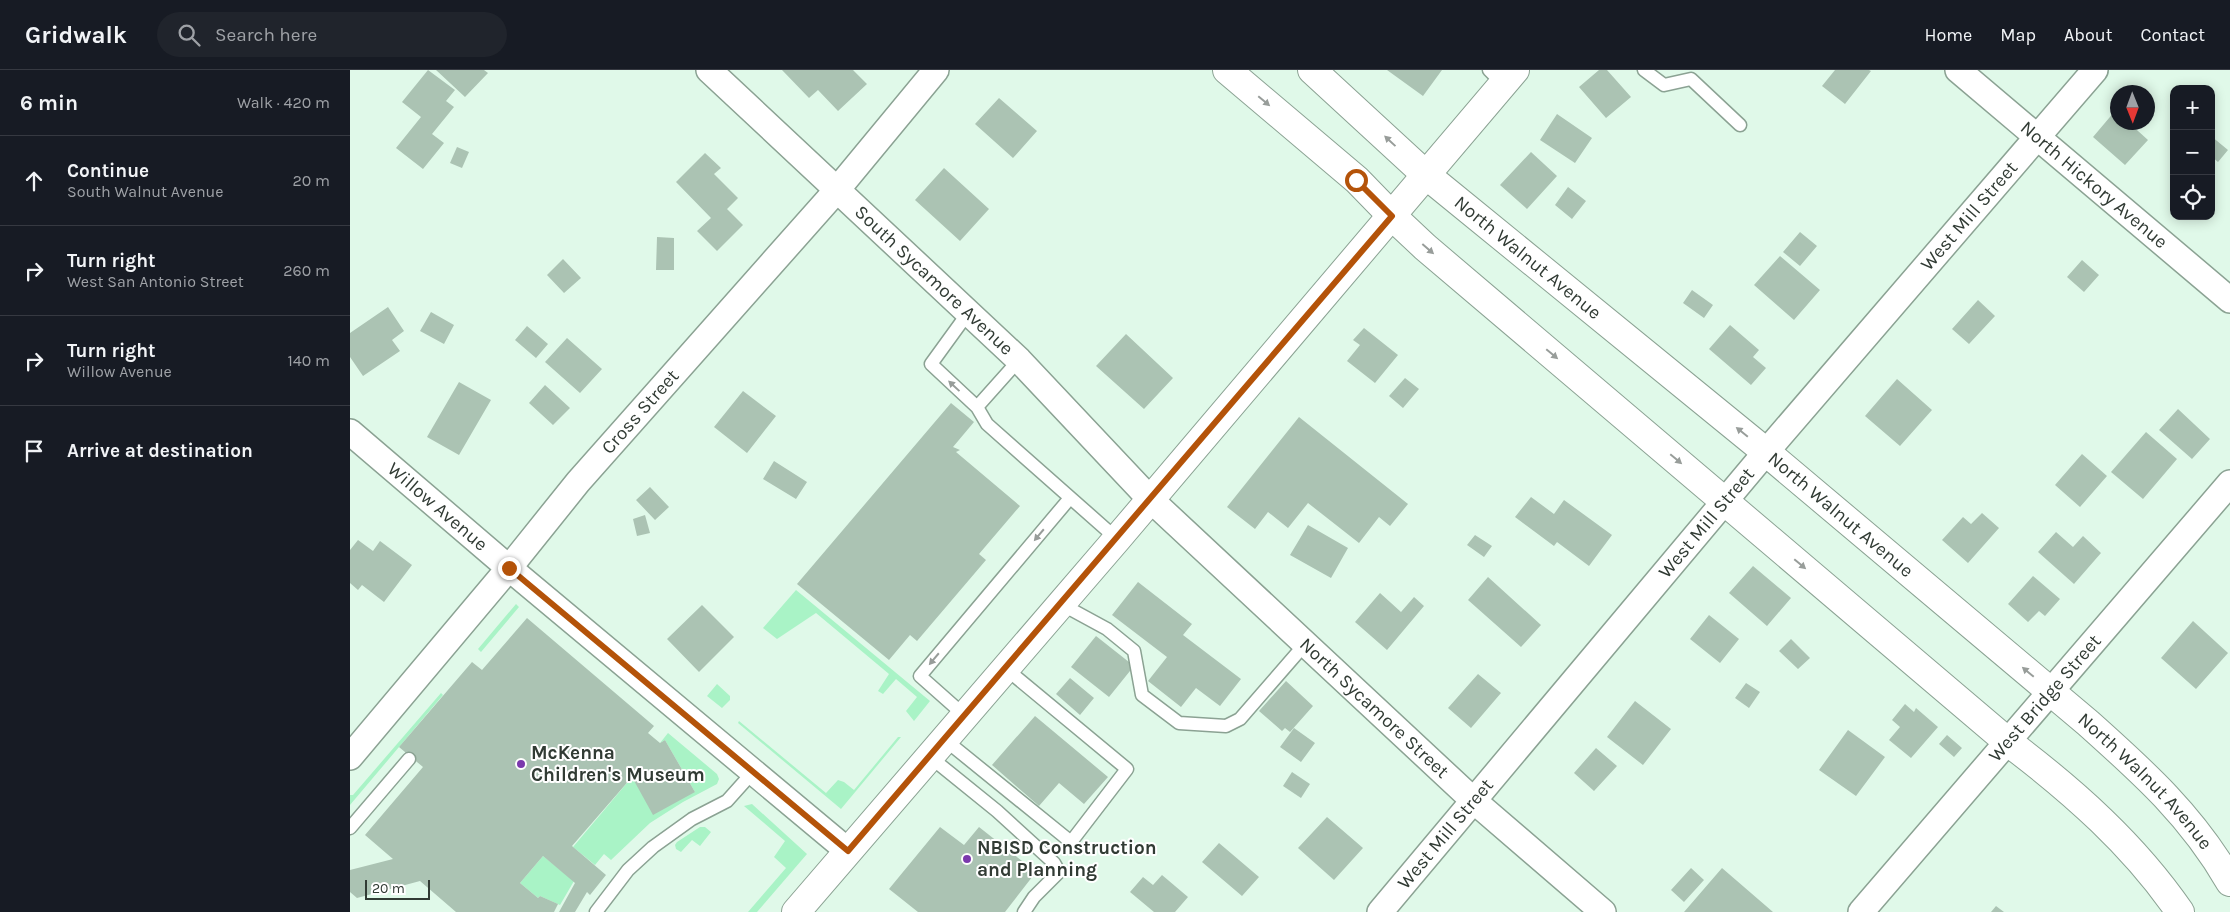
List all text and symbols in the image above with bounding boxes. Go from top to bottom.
search box [157,12,507,57]
text: Gridwalk [25,21,127,49]
icon: search [175,21,203,49]
text: Search here [215,24,317,46]
text: Home [1924,24,1972,46]
text: Map [2000,24,2036,46]
text: About [2064,24,2113,46]
text: Contact [2141,24,2205,46]
north arrow [2110,85,2155,130]
map controls [2170,85,2215,220]
button: + [2170,85,2215,130]
text: 6 min [20,91,78,115]
text: Walk · 420 m [237,93,330,112]
one-way arrow [1257,96,1270,107]
street label: North Hickory Avenue [2016,117,2172,253]
button: − [2170,130,2215,175]
one-way arrow [1384,135,1396,147]
street label: West Mill Street [1916,157,2022,275]
text: Continue [67,160,149,182]
icon: ahead [20,167,48,195]
route start [1345,169,1368,192]
text: 20 m [292,171,330,190]
button: locate [2170,175,2215,220]
text: South Walnut Avenue [67,182,223,201]
street label: North Walnut Avenue [1450,191,1605,324]
street label: South Sycamore Avenue [850,201,1018,360]
one-way arrow [1421,243,1434,254]
text: Turn right [67,250,156,272]
icon: right [20,257,48,285]
text: 260 m [283,261,330,280]
text: West San Antonio Street [67,272,244,291]
text: Turn right [67,340,156,362]
icon: right [20,347,48,375]
one-way arrow [1545,348,1558,359]
text: 140 m [288,351,330,370]
text: Willow Avenue [67,362,172,381]
street label: Cross Street [597,365,683,459]
one-way arrow [949,380,961,392]
one-way arrow [1736,427,1749,438]
icon: arrive [20,437,48,465]
text: Arrive at destination [67,440,253,462]
street label: North Walnut Avenue [1764,447,1918,582]
one-way arrow [1670,453,1682,464]
street label: Willow Avenue [383,458,492,556]
street label: West Mill Street [1654,463,1759,582]
one-way arrow [1033,528,1044,541]
route end [498,557,521,580]
one-way arrow [1794,558,1806,569]
street label: West Bridge Street [1984,630,2106,766]
street label: North Sycamore Street [1295,633,1453,783]
one-way arrow [928,653,939,666]
one-way arrow [2022,666,2035,677]
street label: North Walnut Avenue [2073,708,2217,854]
place label: McKenna Children's Museum [531,742,705,786]
marker: McKenna Children's Museum [515,758,527,770]
street label: West Mill Street [1393,774,1498,893]
place label: NBISD Construction and Planning [977,837,1157,881]
marker: NBISD Construction and Planning [961,853,973,865]
scale bar [365,877,430,900]
text: 20 m [372,880,405,897]

